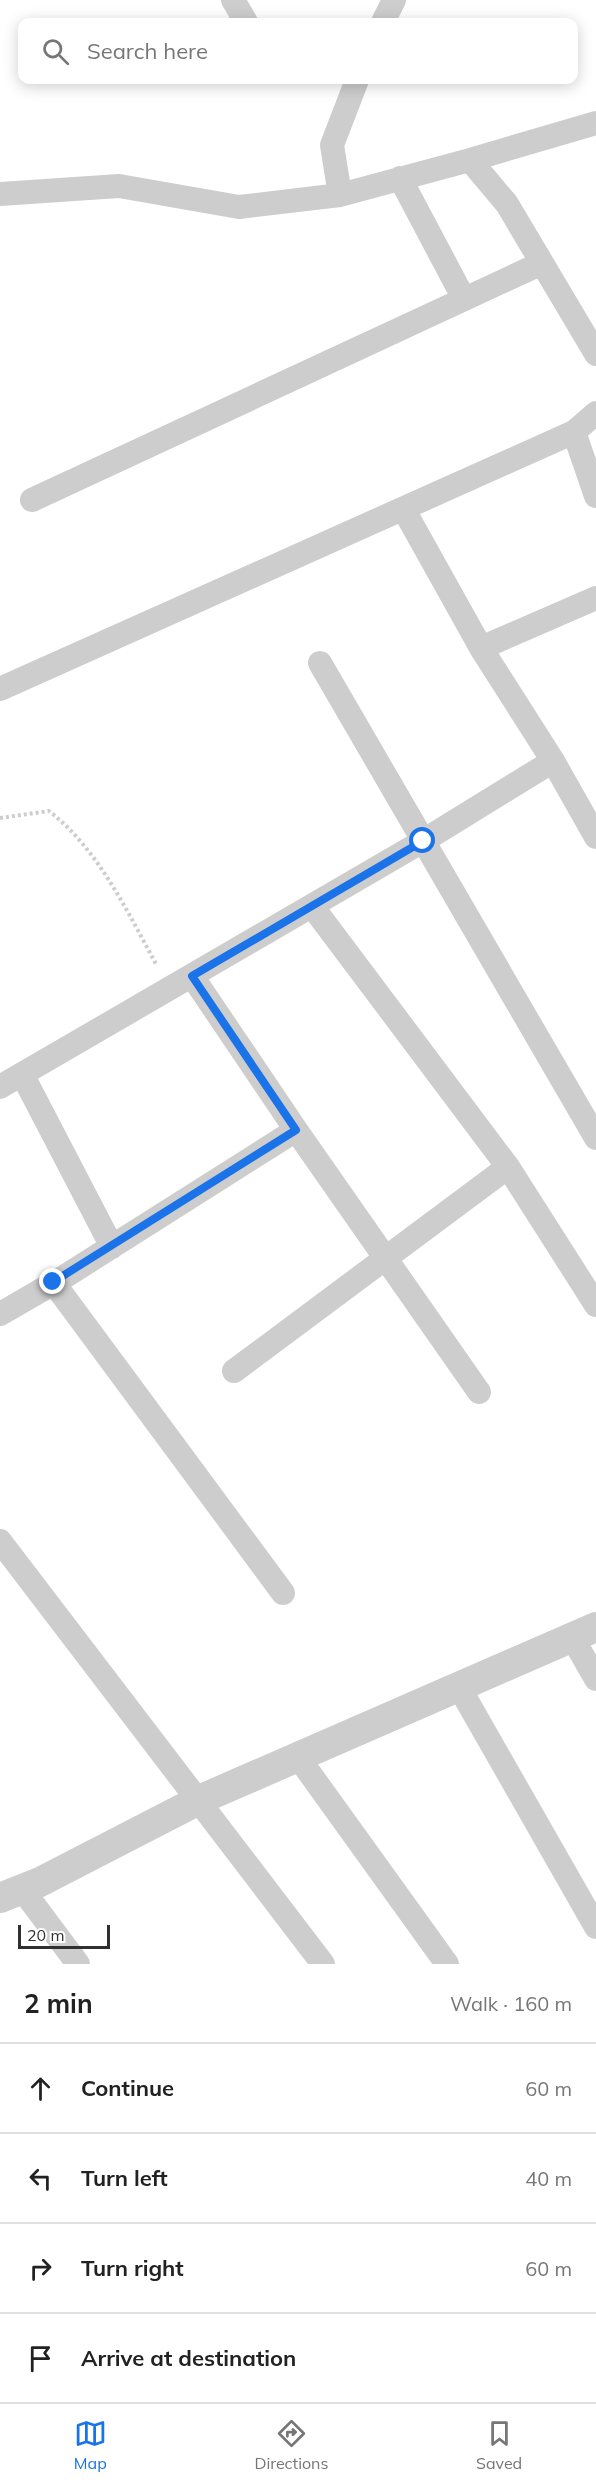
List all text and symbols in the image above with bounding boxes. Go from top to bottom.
search box [18,18,578,84]
icon: search [39,35,72,68]
text: Search here [87,37,208,65]
route start [409,827,435,853]
route end [39,1268,65,1294]
scale bar [18,1922,110,1950]
text: 20 m [27,1925,64,1945]
text: 2 min [24,1987,93,2020]
text: Walk · 160 m [450,1991,572,2016]
icon: ahead [24,2072,57,2105]
text: Continue [81,2074,174,2102]
text: 60 m [525,2076,572,2101]
icon: left [24,2162,57,2195]
text: Turn left [81,2164,168,2192]
text: 40 m [525,2166,572,2191]
icon: right [24,2252,57,2285]
text: Turn right [81,2254,184,2282]
text: 60 m [525,2256,572,2281]
icon: arrive [24,2342,57,2375]
text: Arrive at destination [81,2344,296,2372]
tab: Map [74,2417,107,2473]
tab: Directions [254,2417,328,2473]
tab: Saved [476,2417,522,2473]

